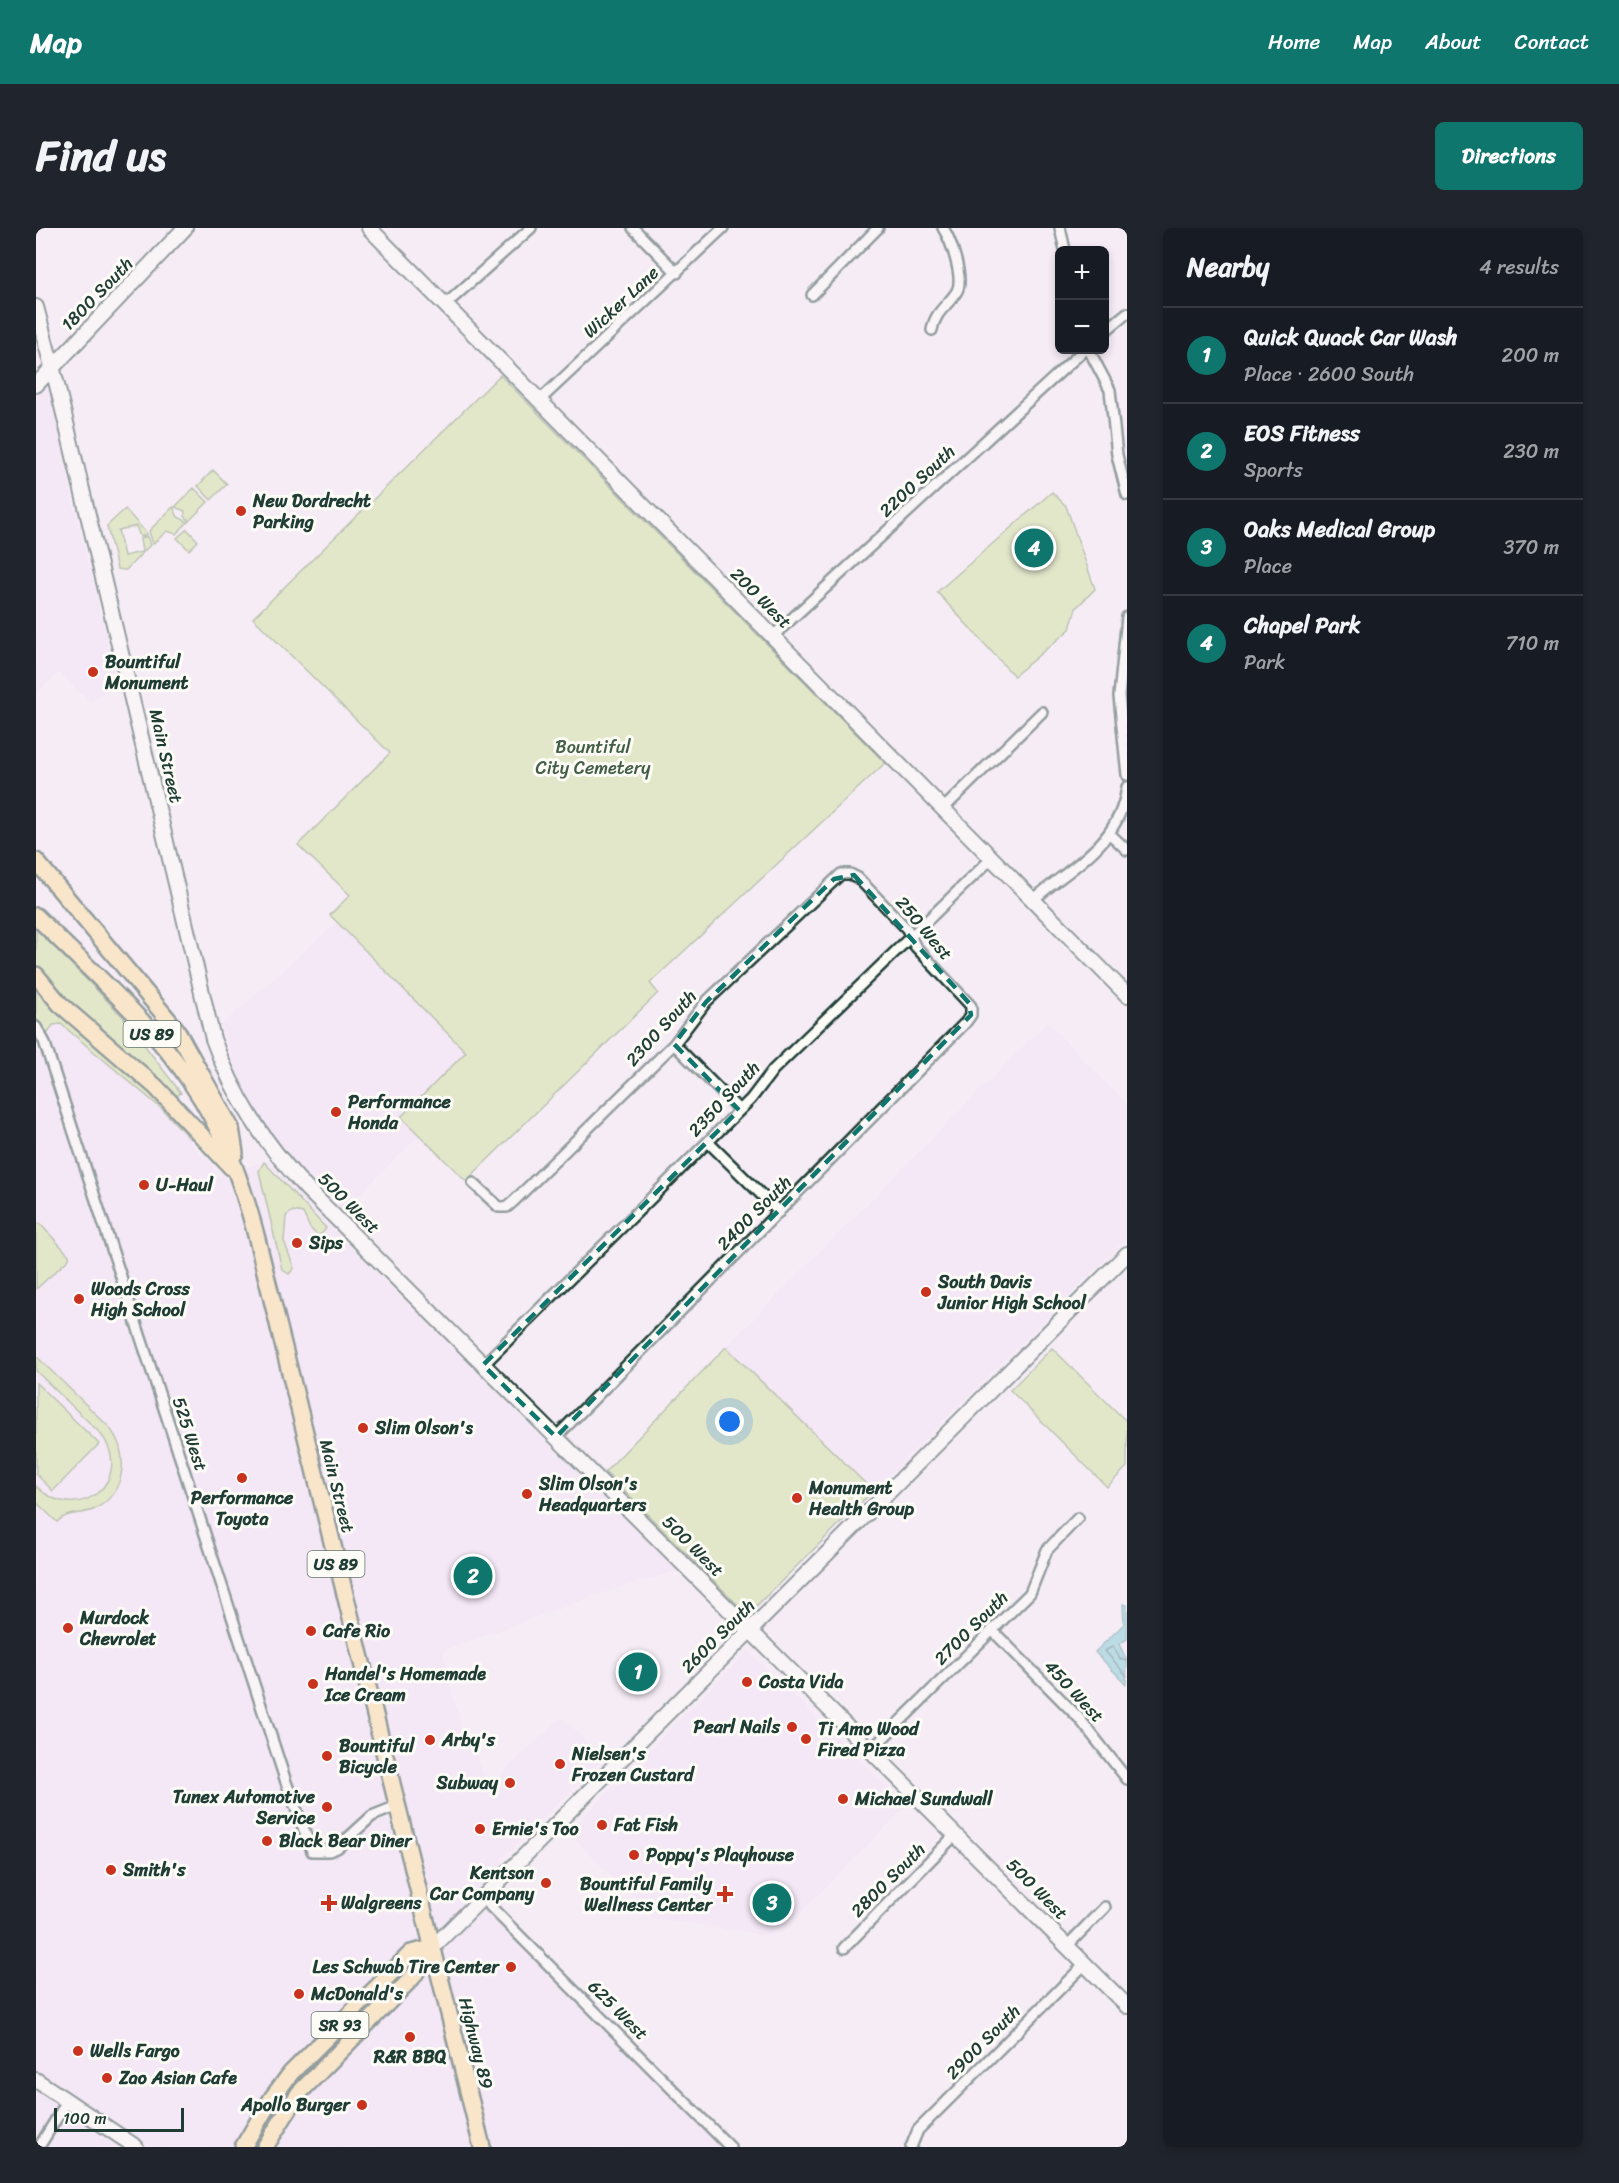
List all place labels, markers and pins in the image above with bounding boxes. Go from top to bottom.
place label: New Dordrecht Parking [252,485,371,538]
marker: New Dordrecht Parking [234,504,248,518]
pin: 4 [1014,526,1054,570]
place label: Bountiful Monument [104,646,188,699]
marker: Bountiful Monument [86,665,100,679]
place label: Performance Honda [347,1086,451,1139]
marker: Performance Honda [329,1105,343,1119]
place label: U-Haul [156,1169,214,1201]
marker: U-Haul [137,1178,151,1192]
place label: Sips [308,1227,344,1259]
marker: Sips [290,1236,304,1250]
place label: South Davis Junior High School [937,1266,1087,1319]
place label: Woods Cross High School [90,1273,190,1326]
marker: South Davis Junior High School [919,1285,933,1299]
marker: Woods Cross High School [72,1292,86,1306]
place label: Slim Olson's [374,1412,474,1444]
marker: Slim Olson's [356,1421,370,1435]
place label: Slim Olson's Headquarters [538,1468,647,1521]
marker: Performance Toyota [235,1471,249,1485]
place label: Monument Health Group [808,1472,915,1525]
place label: Performance Toyota [191,1482,294,1535]
marker: Slim Olson's Headquarters [520,1487,534,1501]
marker: Monument Health Group [790,1491,804,1505]
pin: 2 [454,1554,492,1598]
place label: Murdock Chevrolet [79,1602,157,1655]
place label: Cafe Rio [322,1615,391,1647]
marker: Murdock Chevrolet [61,1621,75,1635]
marker: Cafe Rio [304,1624,318,1638]
pin: 1 [618,1650,658,1694]
place label: Handel's Homemade Ice Cream [324,1658,486,1711]
place label: Costa Vida [758,1666,843,1698]
marker: Costa Vida [740,1675,754,1689]
marker: Handel's Homemade Ice Cream [306,1677,320,1691]
place label: Pearl Nails [694,1711,781,1743]
place label: Ti Amo Wood Fired Pizza [817,1713,920,1766]
marker: Pearl Nails [785,1720,799,1734]
place label: Arby's [441,1724,496,1756]
place label: Bountiful Bicycle [339,1730,415,1783]
marker: Ti Amo Wood Fired Pizza [799,1732,813,1746]
marker: Arby's [423,1733,437,1747]
place label: Nielsen's Frozen Custard [571,1738,695,1791]
marker: Bountiful Bicycle [320,1749,334,1763]
marker: Nielsen's Frozen Custard [553,1757,567,1771]
place label: Subway [435,1767,499,1799]
marker: Subway [503,1776,517,1790]
place label: Tunex Automotive Service [173,1781,316,1834]
place label: Michael Sundwall [854,1783,993,1815]
marker: Michael Sundwall [836,1792,850,1806]
marker: Tunex Automotive Service [320,1800,334,1814]
place label: Fat Fish [613,1809,678,1841]
place label: Ernie's Too [492,1813,579,1845]
marker: Fat Fish [595,1818,609,1832]
marker: Ernie's Too [473,1822,487,1836]
place label: Black Bear Diner [279,1825,413,1857]
marker: Black Bear Diner [260,1834,274,1848]
place label: Poppy's Playhouse [646,1839,795,1871]
marker: Poppy's Playhouse [627,1848,641,1862]
place label: Smith's [122,1854,186,1886]
place label: Kentson Car Company [429,1857,535,1910]
marker: Smith's [104,1863,118,1877]
place label: Bountiful Family Wellness Center [580,1868,714,1921]
marker: Kentson Car Company [539,1876,553,1890]
pin: 3 [752,1880,792,1926]
marker: Bountiful Family Wellness Center [716,1885,734,1903]
place label: Walgreens [341,1887,422,1919]
marker: Walgreens [322,1896,336,1910]
place label: Les Schwab Tire Center [313,1951,501,1983]
marker: Les Schwab Tire Center [504,1960,518,1974]
place label: McDonald's [310,1978,404,2010]
marker: McDonald's [292,1987,306,2001]
marker: R&R BBQ [403,2030,417,2044]
place label: Wells Fargo [90,2035,180,2067]
place label: R&R BBQ [373,2041,447,2073]
marker: Wells Fargo [71,2044,85,2058]
place label: Zao Asian Cafe [118,2062,237,2094]
marker: Zao Asian Cafe [100,2071,114,2085]
place label: Apollo Burger [240,2089,352,2121]
marker: Apollo Burger [355,2098,369,2112]

